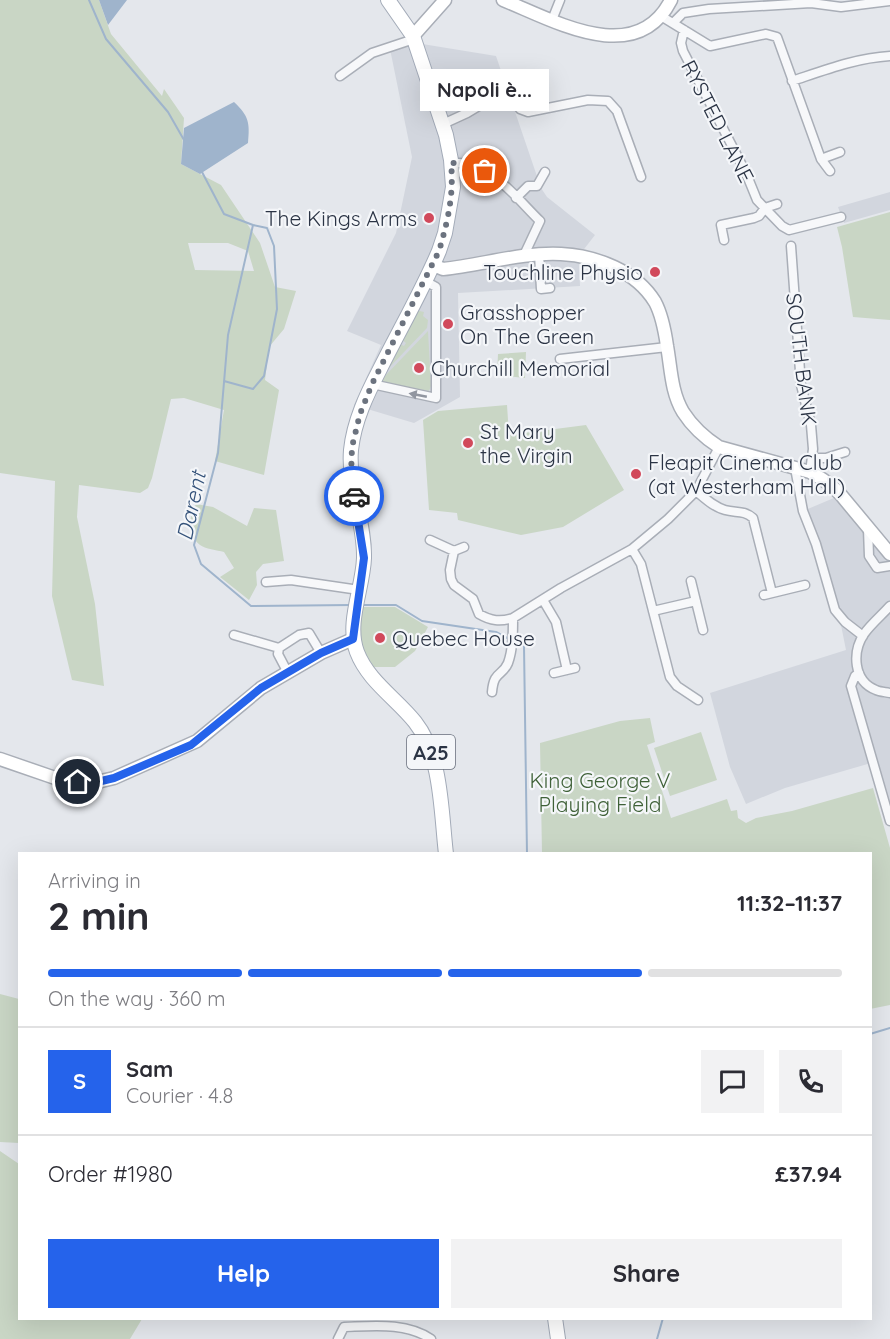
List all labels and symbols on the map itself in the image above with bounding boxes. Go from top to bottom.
street label: RYSTED LANE [676,55,760,187]
callout: Napoli è... [420,69,550,111]
pin [459,145,510,196]
place label: The Kings Arms [265,205,417,231]
marker: The Kings Arms [422,211,436,225]
place label: Touchline Physio [483,259,643,285]
marker: Touchline Physio [648,265,662,279]
street label: SOUTH BANK [781,291,823,427]
place label: Grasshopper On The Green [460,299,594,349]
marker: Grasshopper On The Green [441,317,455,331]
place label: Churchill Memorial [431,355,610,381]
marker: Churchill Memorial [412,361,426,375]
one-way arrow [408,390,427,399]
place label: St Mary the Virgin [480,418,573,468]
marker: St Mary the Virgin [461,436,475,450]
place label: Fleapit Cinema Club (at Westerham Hall) [648,449,845,499]
water label: Darent [170,466,212,543]
courier [324,466,384,526]
marker: Fleapit Cinema Club (at Westerham Hall) [629,467,643,481]
place label: Quebec House [392,625,535,651]
marker: Quebec House [373,631,387,645]
road number: A25 [407,735,455,769]
pin [52,756,103,807]
park label: King George V Playing Field [530,767,670,817]

